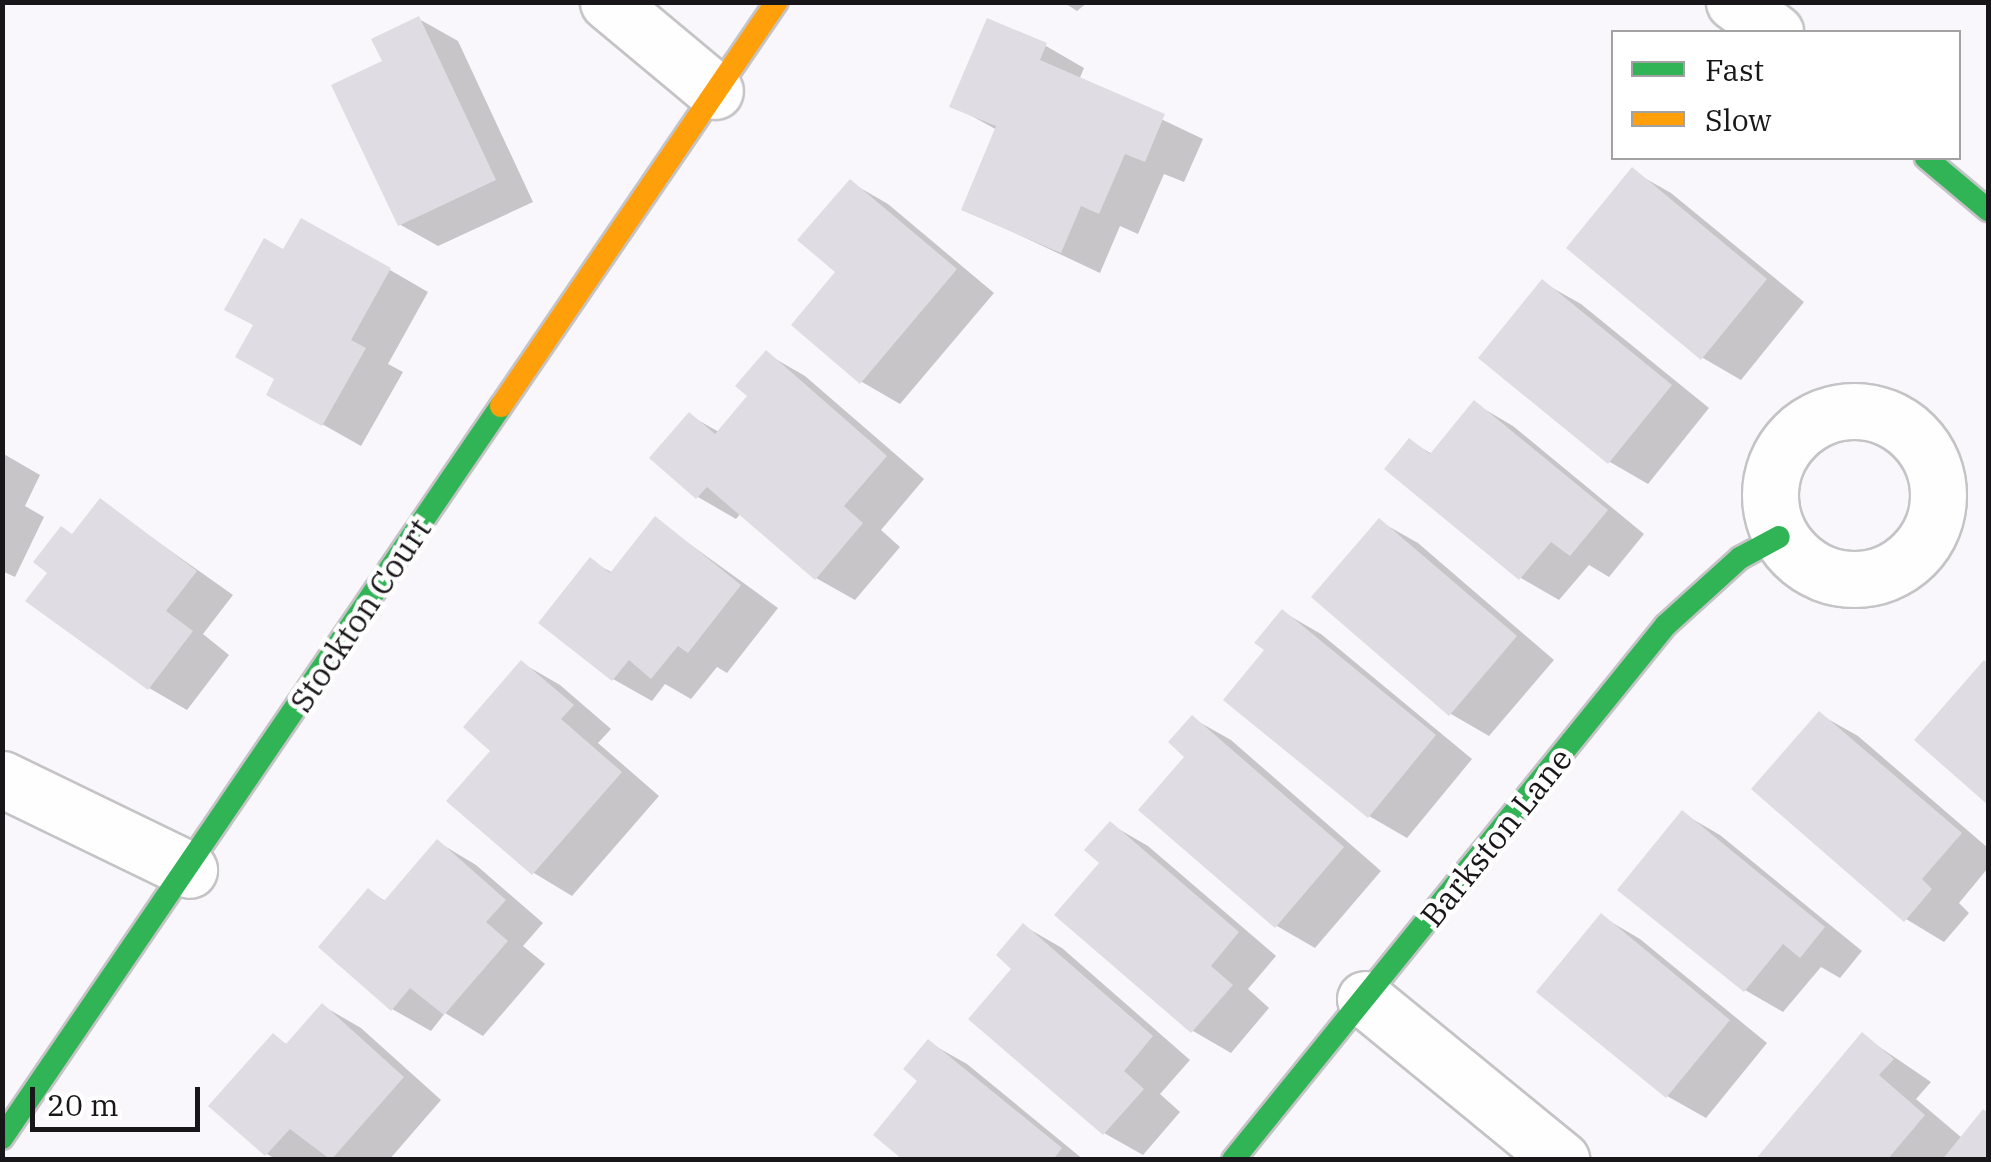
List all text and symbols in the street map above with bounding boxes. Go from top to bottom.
legend [1611,30,1961,160]
text: Fast [1705,50,1764,89]
text: Slow [1705,100,1772,139]
street label: Stockton Court [281,511,439,719]
street label: Barkston Lane [1412,740,1580,934]
scale bar [35,1067,205,1129]
text: 20 m [47,1085,119,1124]

